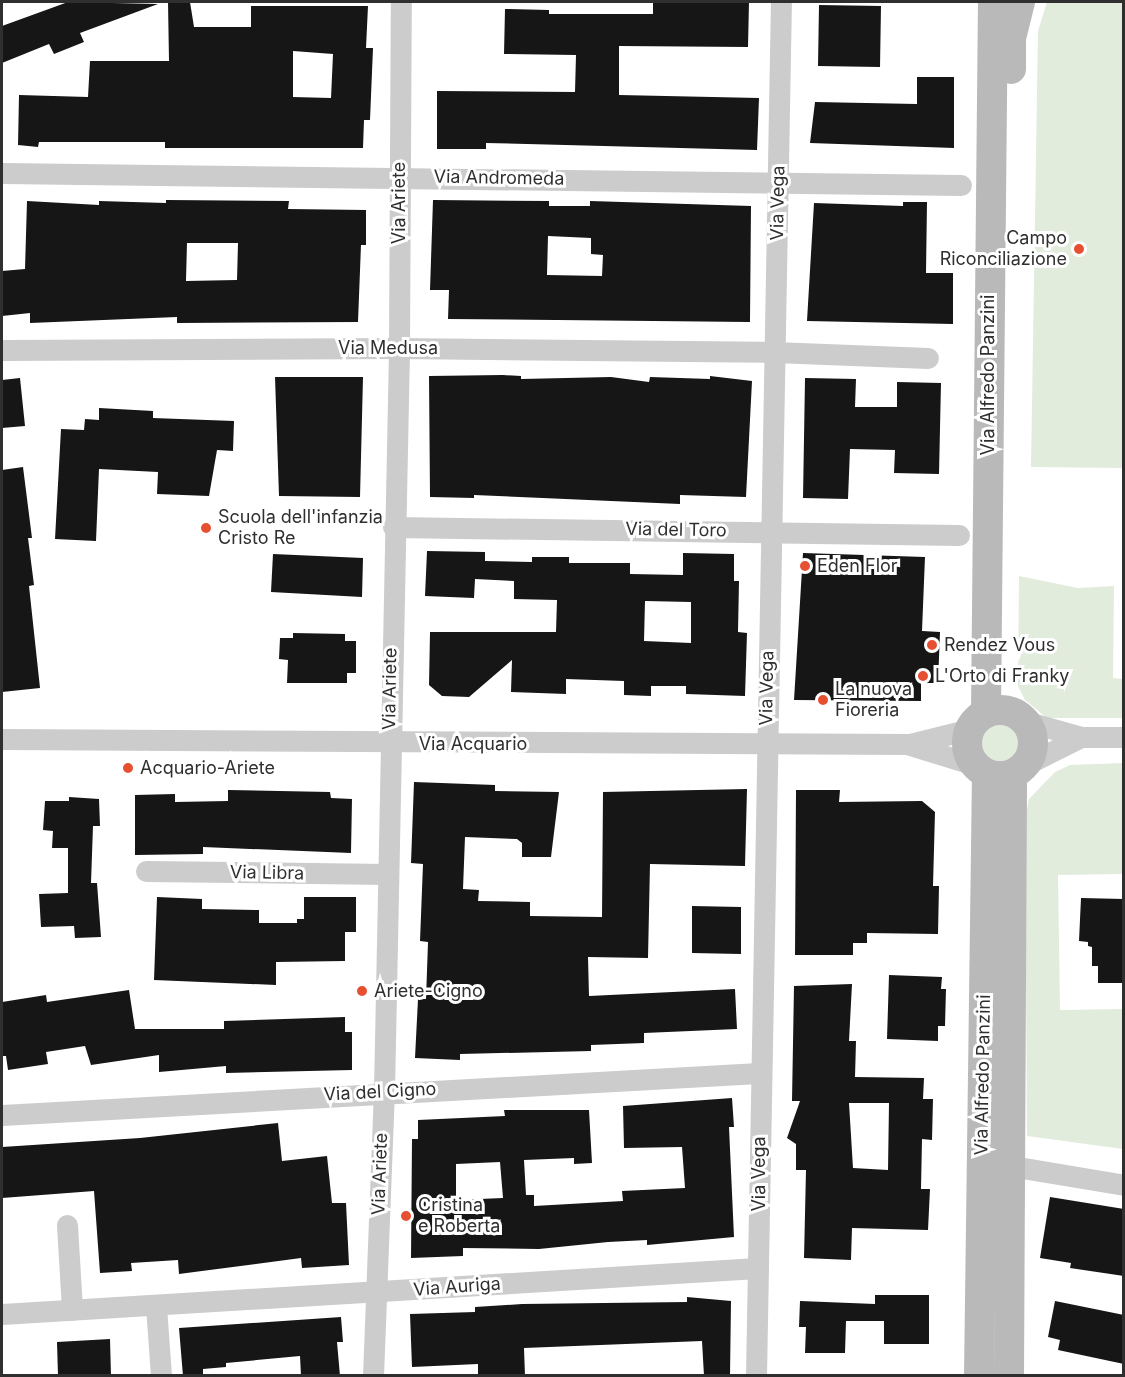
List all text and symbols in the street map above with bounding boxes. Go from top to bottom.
street label: Via Ariete [388,162,410,244]
street label: Via Vega [767,165,789,241]
street label: Via Andromeda [433,166,565,190]
place label: Campo Riconciliazione [940,228,1067,270]
marker: Campo Riconciliazione [1072,242,1086,256]
street label: Via Alfredo Panzini [977,295,999,455]
street label: Via Medusa [338,337,438,359]
place label: Scuola dell'infanzia Cristo Re [218,507,383,550]
street label: Via del Toro [625,518,727,542]
marker: Scuola dell'infanzia Cristo Re [199,521,213,535]
place label: Eden Flor [817,555,898,577]
marker: Eden Flor [798,559,812,573]
place label: Rendez Vous [944,634,1055,656]
marker: Rendez Vous [925,638,939,652]
street label: Via Ariete [378,648,402,730]
street label: Via Vega [756,650,778,726]
place label: L'Orto di Franky [935,665,1069,687]
marker: L'Orto di Franky [916,669,930,683]
place label: La nuova Fioreria [835,679,912,722]
marker: La nuova Fioreria [816,693,830,707]
street label: Via Acquario [419,733,527,755]
place label: Acquario-Ariete [140,757,275,779]
marker: Acquario-Ariete [121,761,135,775]
street label: Via Libra [230,862,304,884]
place label: Ariete-Cigno [374,980,483,1002]
marker: Ariete-Cigno [355,984,369,998]
street label: Via Alfredo Panzini [971,994,995,1156]
street label: Via del Cigno [323,1078,437,1106]
street label: Via Ariete [368,1132,392,1216]
street label: Via Vega [748,1136,770,1212]
place label: Cristina e Roberta [418,1195,500,1238]
marker: Cristina e Roberta [399,1209,413,1223]
street label: Via Auriga [413,1273,501,1301]

